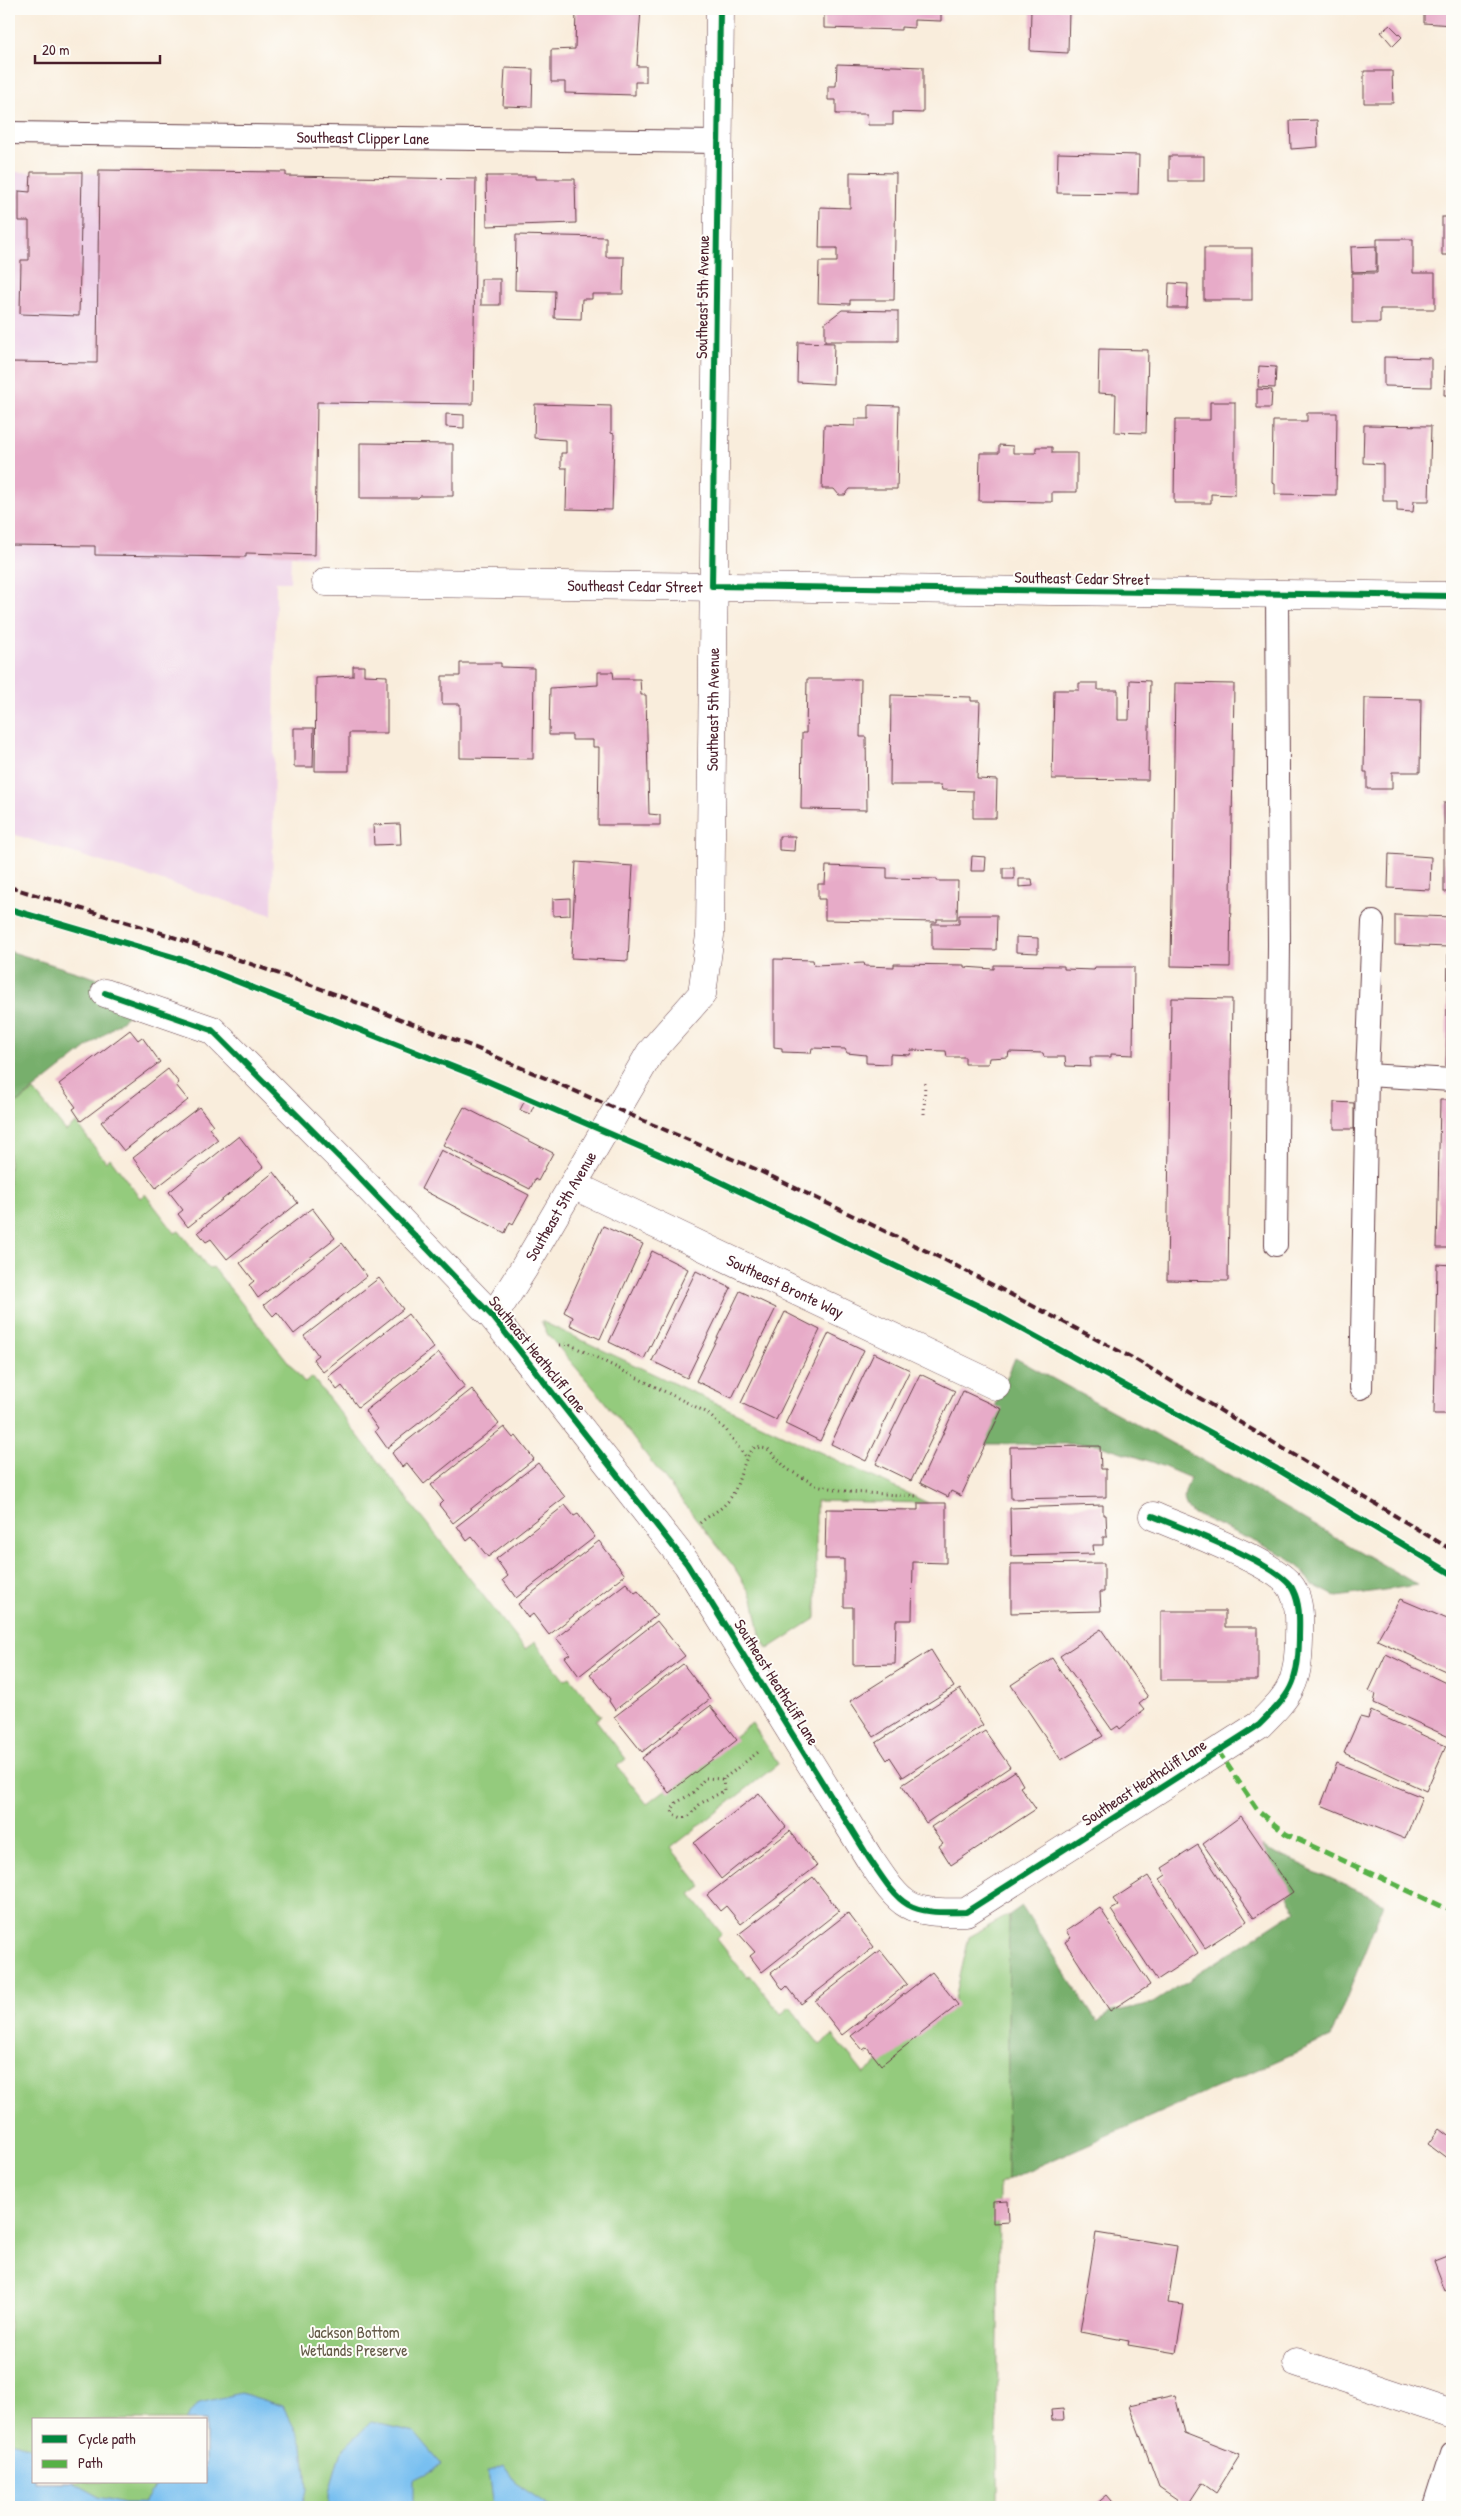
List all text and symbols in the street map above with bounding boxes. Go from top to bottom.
scale bar [35,32,160,64]
text: 20 m [42,39,69,60]
street label: Southeast Clipper Lane [296,126,430,149]
street label: Southeast 5th Avenue [690,234,714,359]
street label: Southeast Cedar Street [1014,566,1150,590]
street label: Southeast Cedar Street [567,574,703,598]
street label: Southeast 5th Avenue [701,647,724,771]
street label: Southeast 5th Avenue [520,1146,602,1265]
street label: Southeast Bronte Way [723,1249,848,1323]
street label: Southeast Heathcliff Lane [484,1291,592,1418]
street label: Southeast Heathcliff Lane [729,1615,825,1750]
street label: Southeast Heathcliff Lane [1077,1733,1211,1831]
park label: Jackson Bottom Wetlands Preserve [300,2321,408,2361]
legend [32,2418,208,2484]
text: Cycle path [78,2428,136,2449]
text: Path [78,2452,103,2473]

